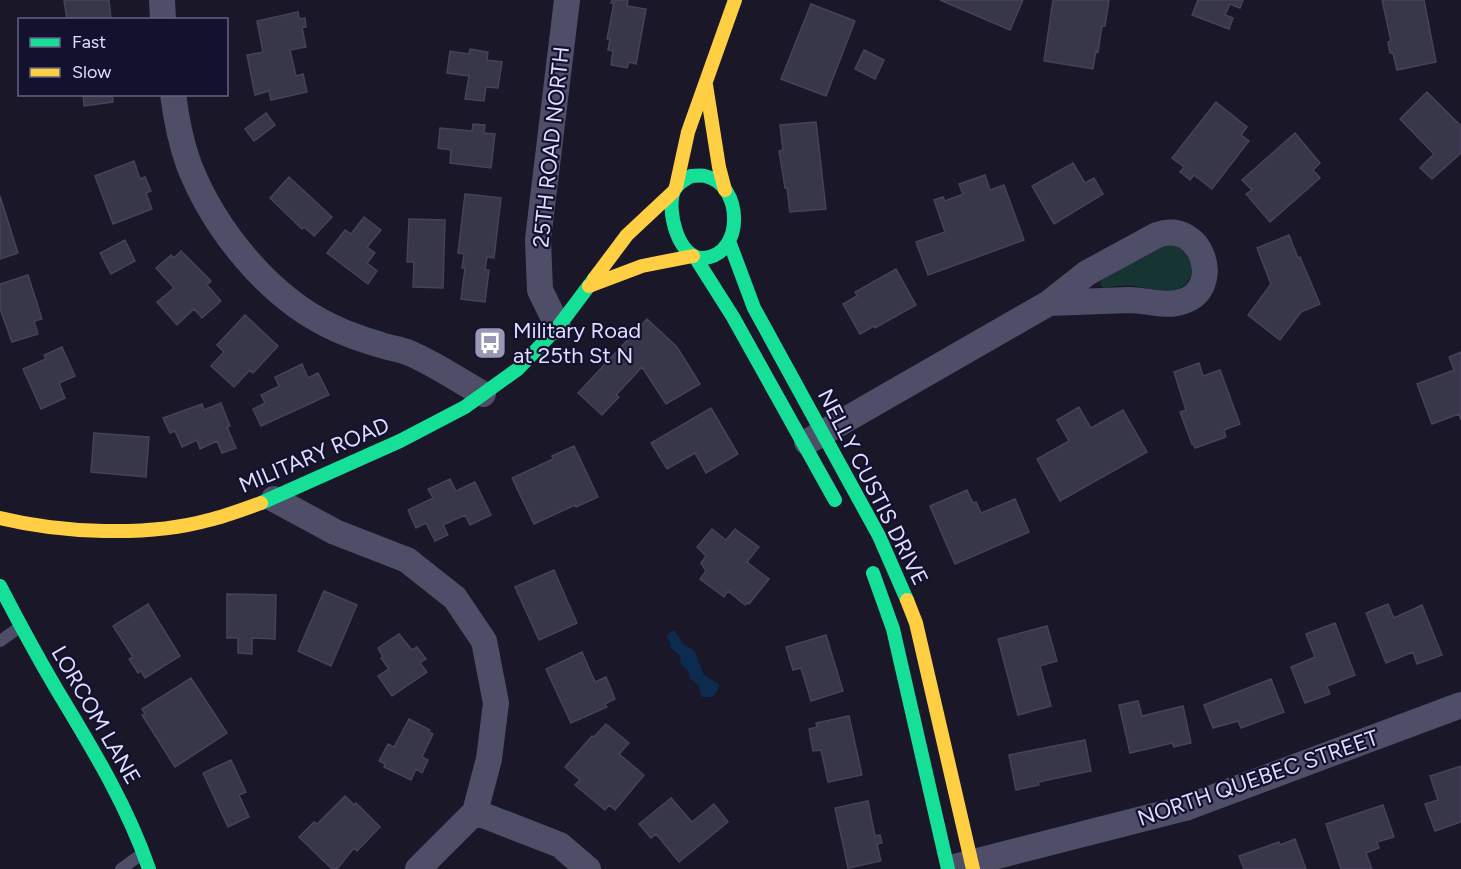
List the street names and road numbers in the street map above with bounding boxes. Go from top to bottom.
street label: 25TH ROAD NORTH [527,45,575,249]
street label: NELLY CUSTIS DRIVE [812,384,934,590]
street label: MILITARY ROAD [235,411,393,499]
street label: LORCOM LANE [45,641,147,789]
street label: NORTH QUEBEC STREET [1134,724,1382,832]

